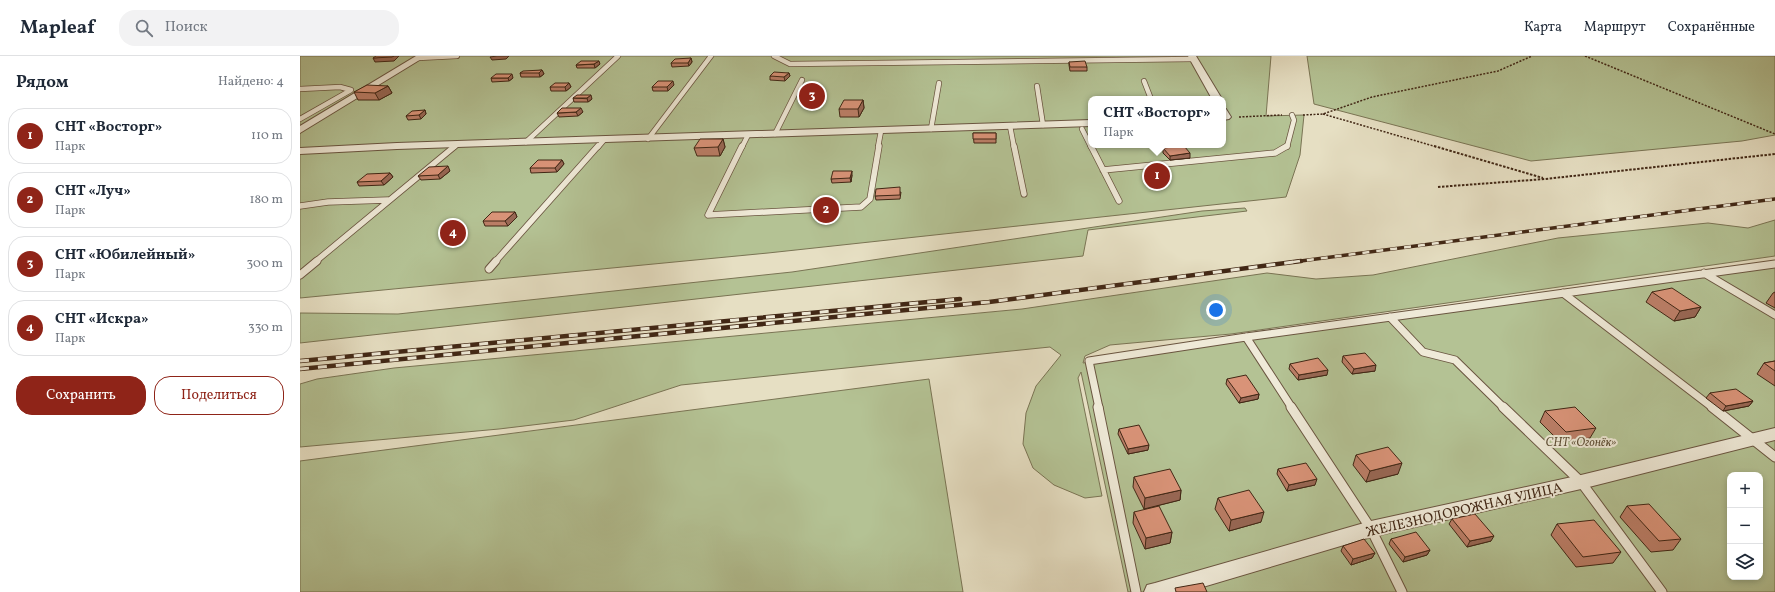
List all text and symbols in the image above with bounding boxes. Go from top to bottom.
search box [119,10,399,46]
text: Mapleaf [20,15,95,41]
icon: search [133,17,155,39]
text: Поиск [165,17,208,38]
text: Карта [1524,18,1562,37]
text: Маршрут [1584,18,1646,37]
text: Сохранённые [1668,18,1755,37]
text: Рядом [16,71,69,94]
text: Найдено: 4 [218,73,284,91]
pin: 3 [799,81,825,111]
popup [1088,96,1226,148]
text: СНТ «Восторг» [1103,103,1211,124]
text: СНТ «Восторг» [55,117,163,138]
text: Парк [1103,124,1133,142]
text: 1 [27,127,33,145]
text: 110 m [251,127,283,145]
text: Парк [55,138,85,156]
pin: 1 [1144,161,1170,191]
text: СНТ «Луч» [55,181,131,202]
text: 2 [27,191,33,209]
text: 180 m [249,191,283,209]
pin: 2 [813,195,839,225]
text: Парк [55,202,85,220]
pin: 4 [440,218,466,248]
text: СНТ «Юбилейный» [55,245,195,266]
text: 3 [27,255,33,273]
text: 300 m [247,255,283,273]
text: Парк [55,266,85,284]
your location [1206,300,1226,320]
text: СНТ «Искра» [55,309,149,330]
text: 4 [26,319,34,337]
text: 330 m [248,319,283,337]
text: Парк [55,330,85,348]
button: Сохранить [16,376,146,415]
button: Поделиться [154,376,284,415]
park label: СНТ «Огонёк» [1546,435,1616,451]
map controls [1727,472,1763,580]
button: + [1727,472,1763,508]
street label: ЖЕЛЕЗНОДОРОЖНАЯ УЛИЦА [1364,479,1565,542]
button: − [1727,508,1763,544]
button: layers [1727,544,1763,580]

